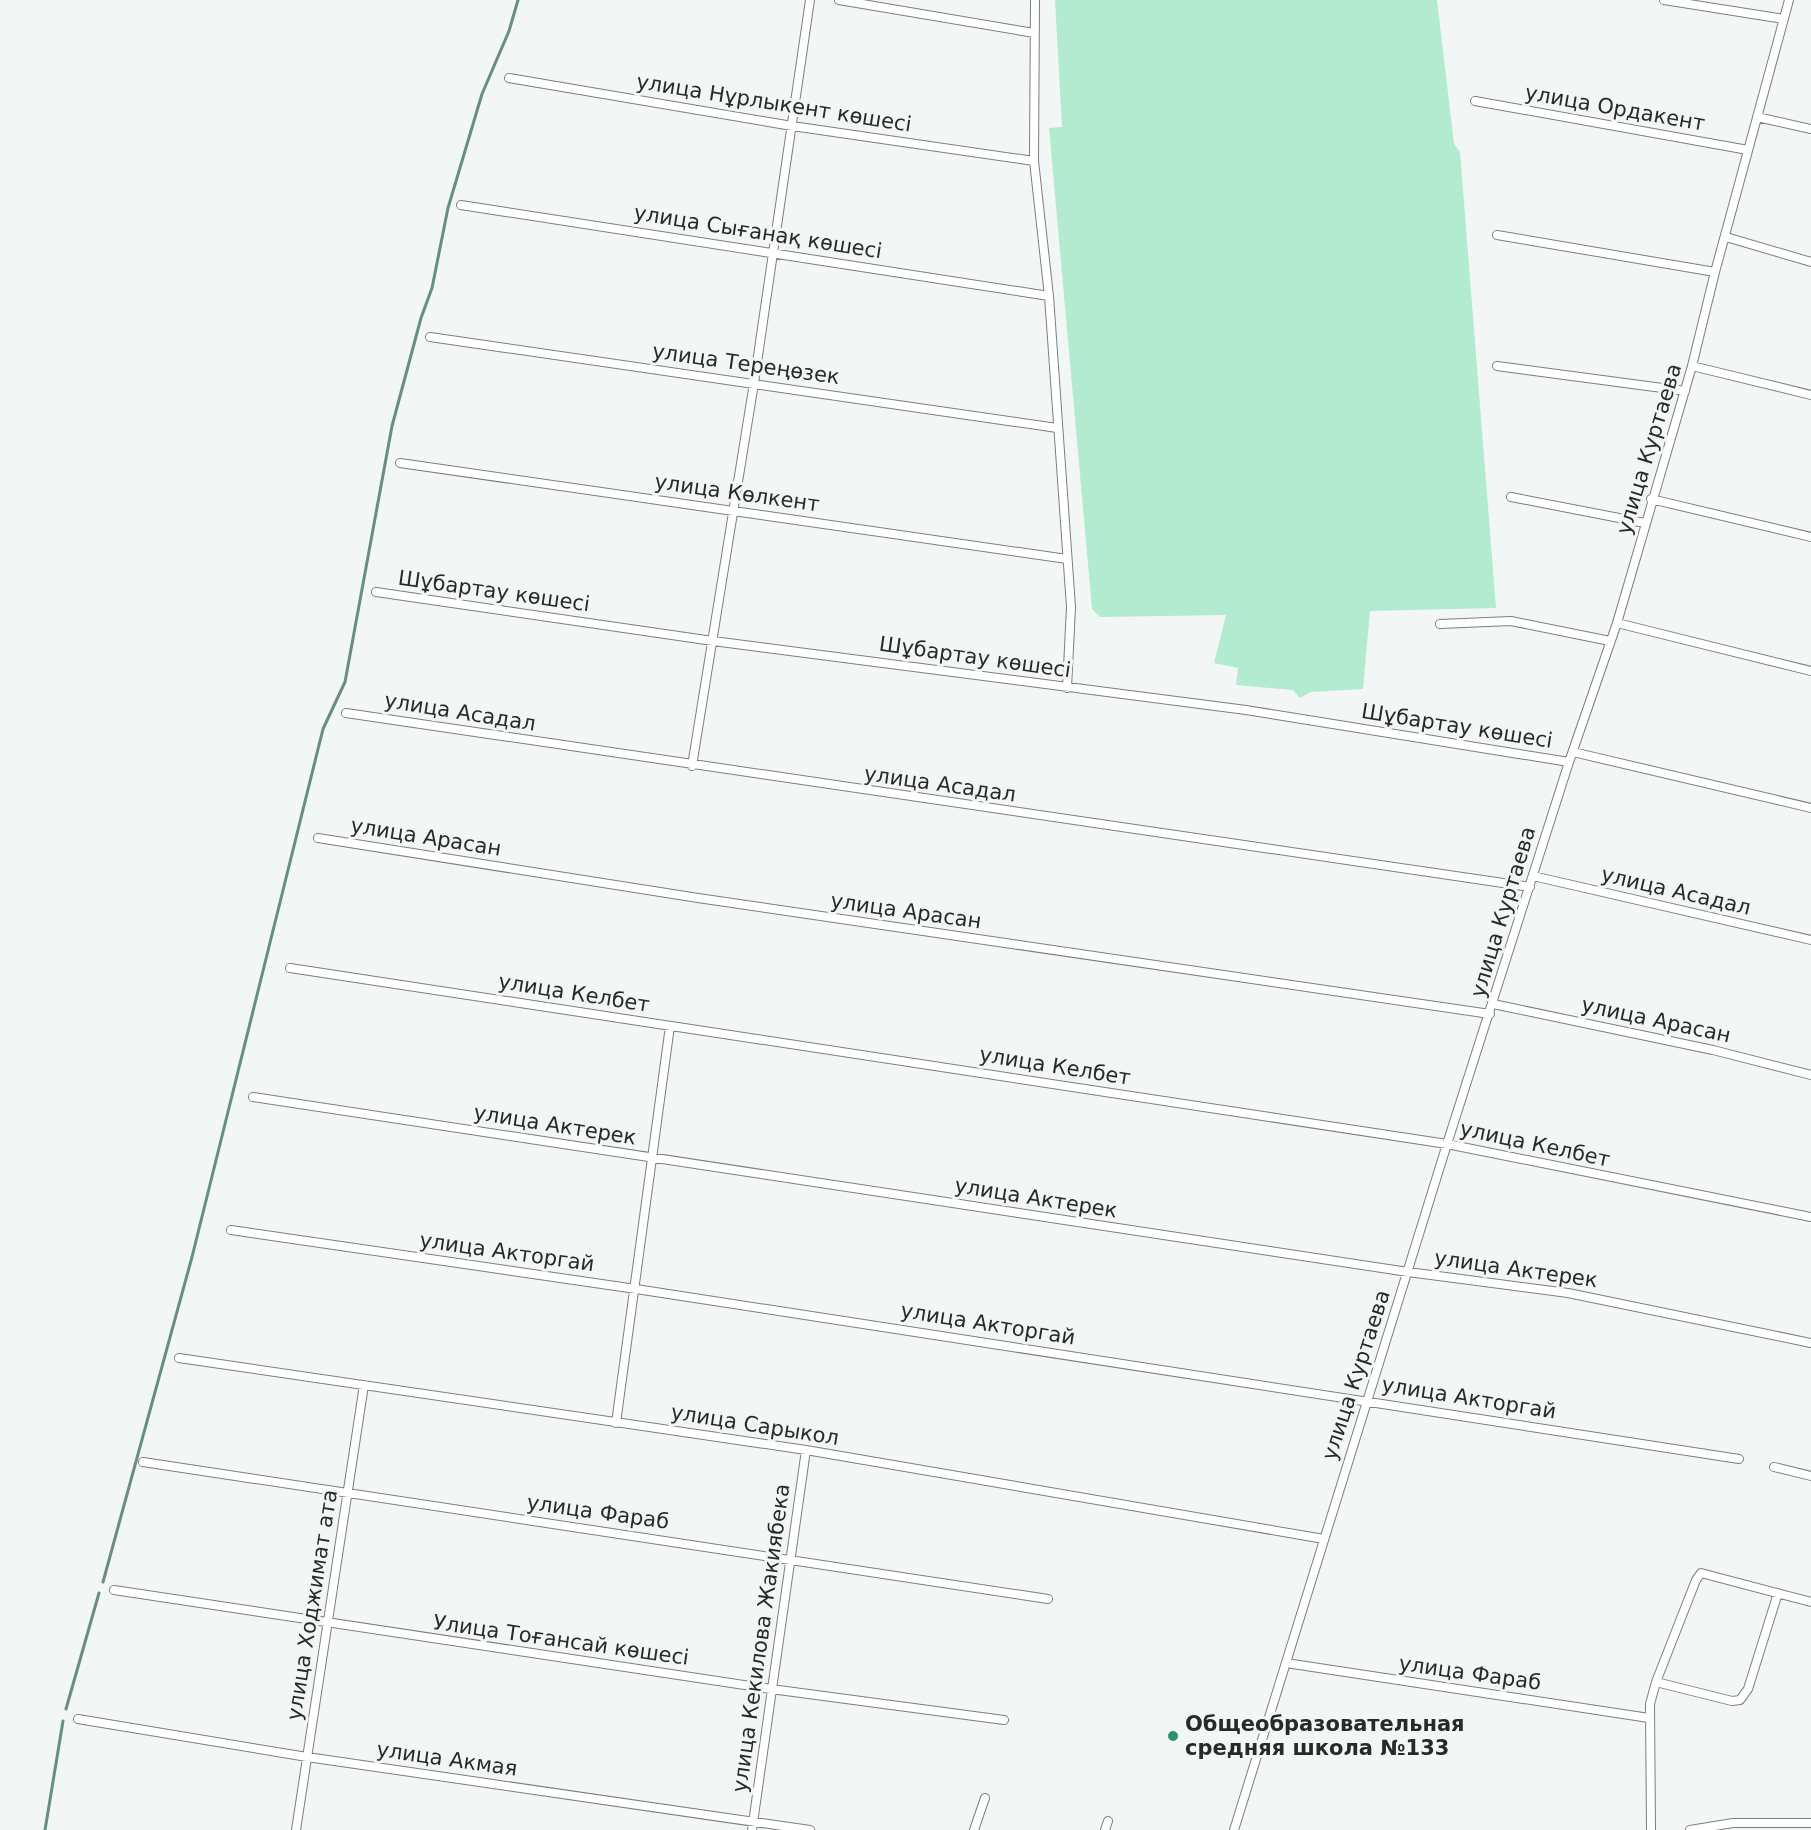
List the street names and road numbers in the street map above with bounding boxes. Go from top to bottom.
street label: улица Нұрлыкент көшесі [635,69,913,137]
street label: улица Ордакент [1523,80,1707,136]
street label: улица Сығанақ көшесі [632,201,884,263]
street label: улица Тереңөзек [651,339,841,389]
street label: улица Куртаева [1612,361,1686,537]
street label: улица Көлкент [653,470,821,516]
street label: Шұбартау көшесі [397,566,591,616]
street label: Шұбартау көшесі [878,632,1072,682]
street label: улица Асадал [383,688,537,736]
street label: Шұбартау көшесі [1360,699,1554,753]
street label: улица Асадал [863,761,1017,807]
street label: улица Арасан [349,813,503,861]
street label: улица Куртаева [1466,824,1540,1000]
street label: улица Асадал [1599,862,1753,920]
street label: улица Арасан [829,889,983,933]
street label: улица Келбет [497,969,651,1017]
street label: улица Арасан [1579,992,1733,1048]
street label: улица Келбет [978,1042,1132,1090]
street label: улица Актерек [472,1100,638,1150]
street label: улица Келбет [1458,1116,1612,1172]
street label: улица Актерек [953,1173,1119,1223]
street label: улица Акторгай [418,1228,596,1276]
street label: улица Актерек [1433,1246,1599,1292]
street label: улица Куртаева [1317,1287,1395,1463]
street label: улица Акторгай [899,1298,1077,1350]
street label: улица Акторгай [1380,1372,1558,1424]
street label: улица Сарыкол [669,1400,841,1450]
street label: улица Кекилова Жакиябека [727,1482,795,1794]
street label: улица Ходжимат ата [282,1488,342,1722]
street label: улица Фараб [525,1490,671,1534]
street label: Улица Тоғансай көшесі [432,1610,690,1670]
street label: улица Фараб [1397,1651,1543,1695]
street label: улица Акмая [375,1737,519,1781]

